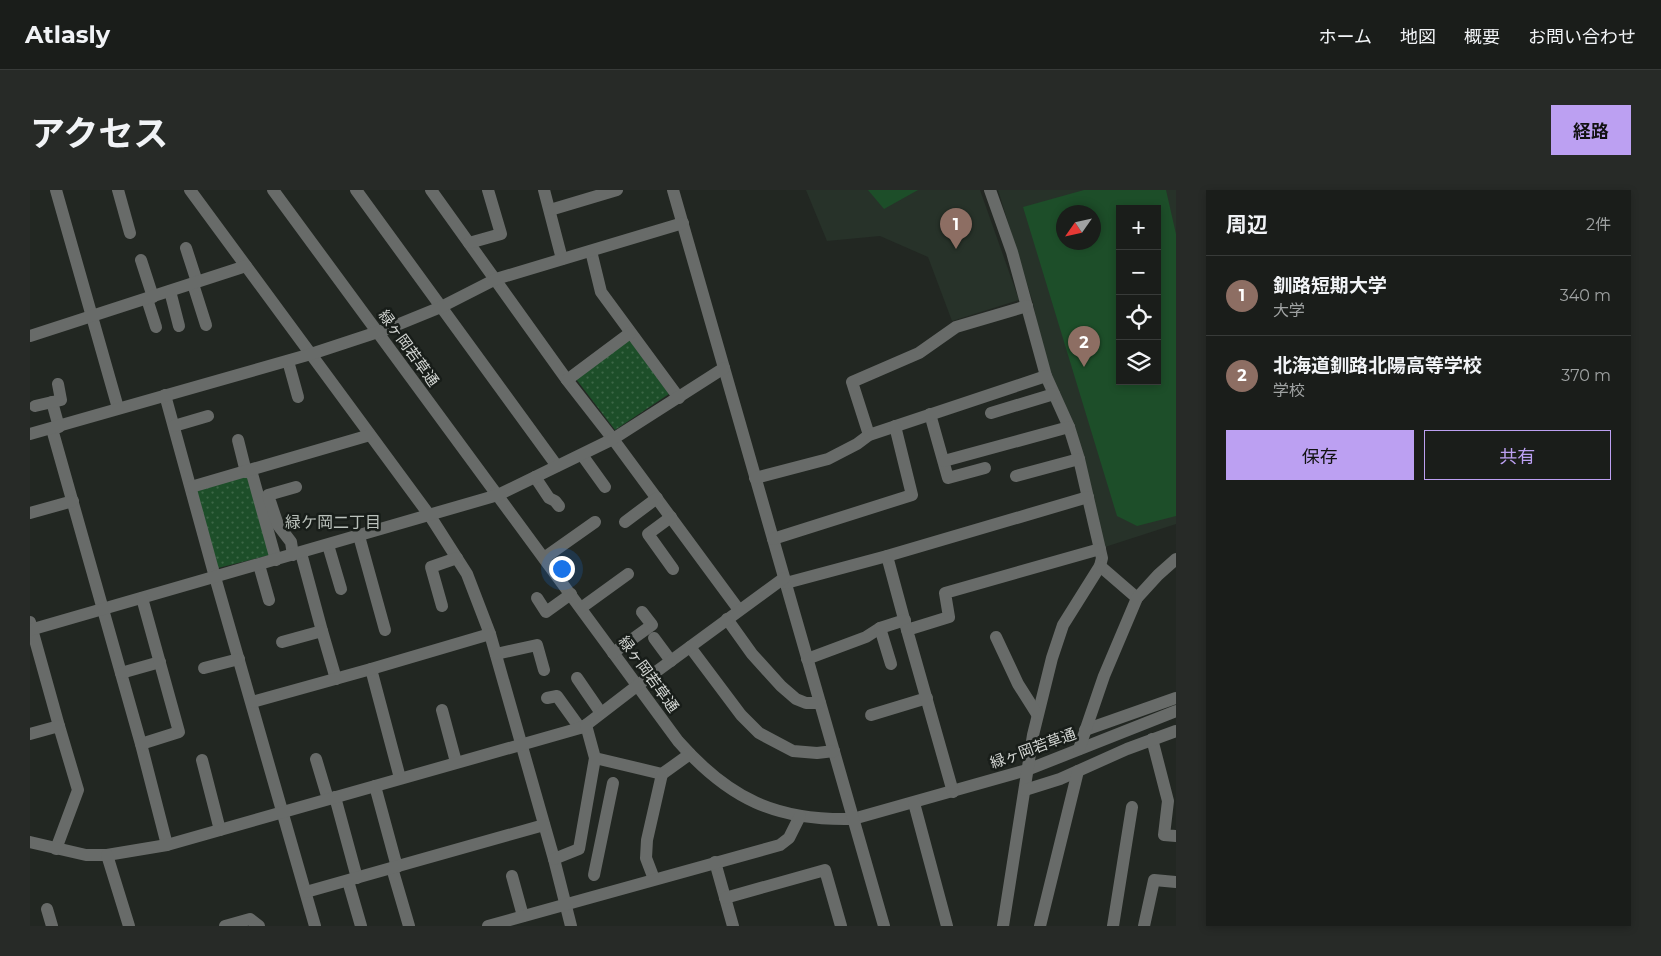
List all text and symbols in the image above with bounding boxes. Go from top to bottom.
text: Atlasly [25,20,110,49]
text: ホーム [1319,26,1372,48]
text: 地図 [1400,26,1436,48]
text: 概要 [1464,26,1500,48]
text: お問い合わせ [1528,26,1636,48]
button: 経路 [1551,105,1631,155]
text: アクセス [30,112,168,155]
north arrow [1056,205,1101,250]
map controls [1116,205,1161,385]
button: + [1116,205,1161,250]
pin: 1 [940,208,972,249]
text: 周辺 [1226,212,1268,237]
text: 2件 [1586,215,1611,234]
button: − [1116,250,1161,295]
text: 釧路短期大学 [1273,274,1387,297]
text: 1 [1239,286,1245,305]
text: 340 m [1560,286,1611,305]
button: locate [1116,295,1161,340]
text: 大学 [1273,301,1305,320]
street label: 緑ヶ岡若草通 [375,306,443,390]
pin: 2 [1068,326,1100,367]
button: layers [1116,340,1161,385]
text: 北海道釧路北陽高等学校 [1273,354,1482,377]
text: 2 [1237,366,1247,385]
text: 370 m [1561,366,1611,385]
text: 学校 [1273,381,1305,400]
button: 保存 [1226,430,1414,480]
button: 共有 [1424,430,1611,480]
district label: 緑ケ岡二丁目 [285,513,381,532]
your location [549,556,575,582]
street label: 緑ヶ岡若草通 [615,632,683,716]
street label: 緑ヶ岡若草通 [987,724,1079,772]

